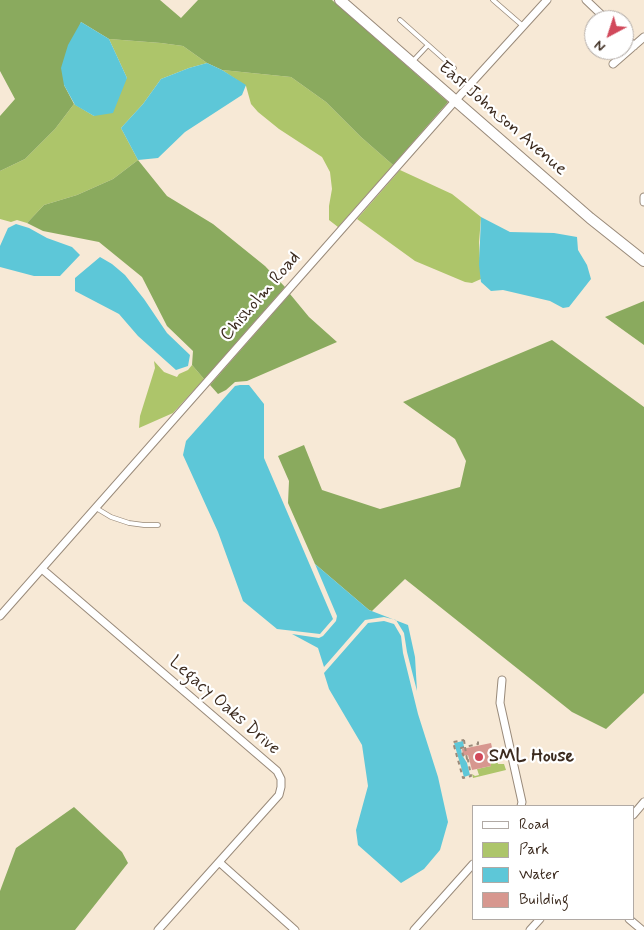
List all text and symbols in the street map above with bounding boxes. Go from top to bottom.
north arrow [584,10,634,60]
text: N [591,36,609,56]
street label: East Johnson Avenue [433,57,571,181]
street label: Chisholm Road [216,248,306,346]
street label: Legacy Oaks Drive [164,652,284,760]
place label: SML House [489,746,574,768]
marker: SML House [473,751,485,763]
legend [472,805,634,920]
text: Road [519,815,549,835]
text: Park [519,840,549,860]
text: Water [519,865,559,885]
text: Building [519,890,569,910]

